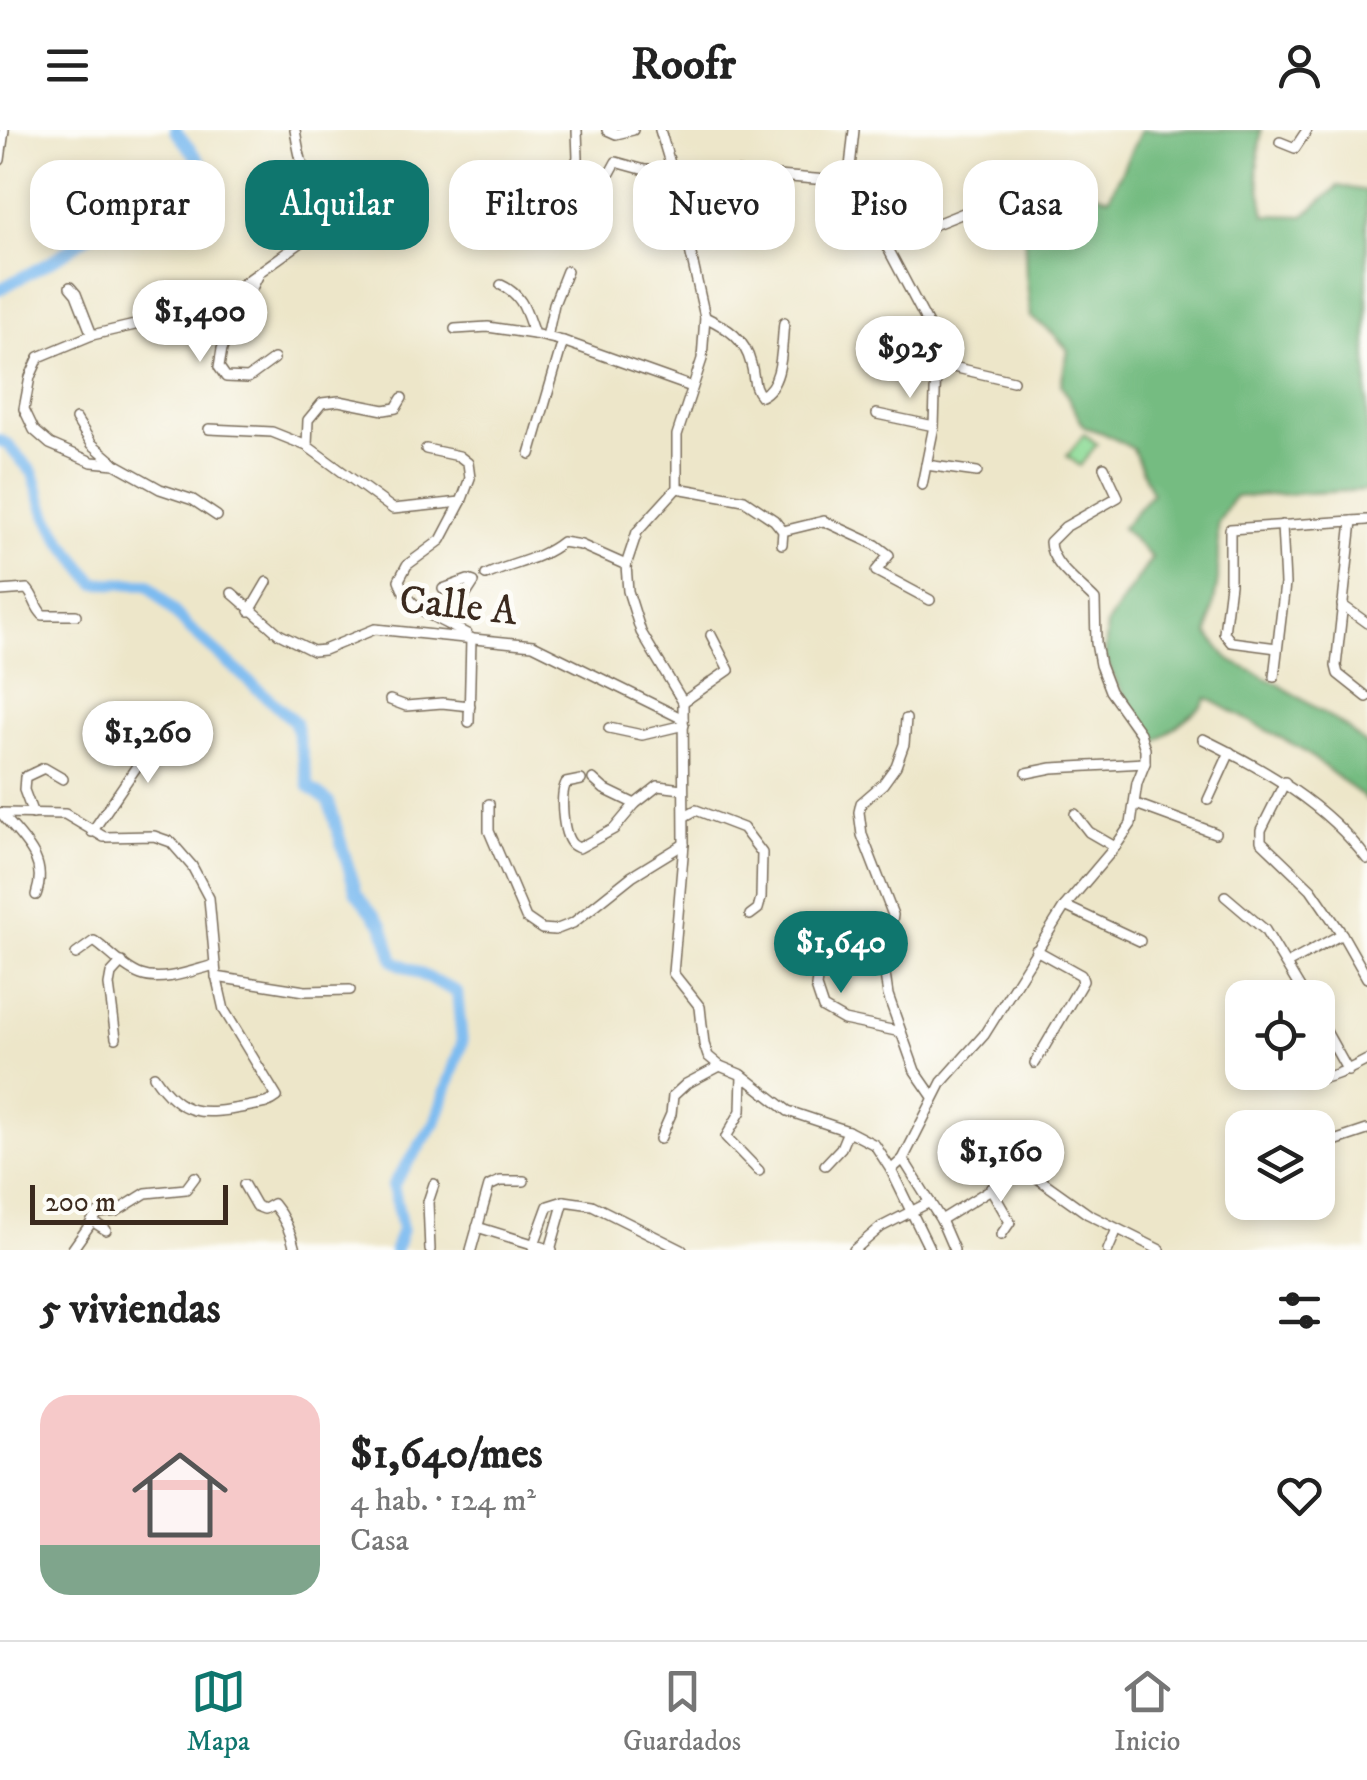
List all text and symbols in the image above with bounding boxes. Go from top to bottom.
text: Roofr [631,37,736,93]
icon: menu [40,38,95,93]
icon: person [1272,38,1327,93]
chip: Comprar [30,160,225,250]
chip: Alquilar [245,160,429,250]
chip: Filtros [449,160,613,250]
chip: Nuevo [633,160,795,250]
chip: Piso [815,160,943,250]
chip: Casa [963,160,1098,250]
pin: $1,400 [119,280,281,365]
text: $1,400 [154,292,246,332]
pin: $925 [851,316,969,401]
text: $925 [878,328,942,368]
street label: Calle A [397,576,520,638]
pin: $1,260 [67,701,229,786]
text: $1,260 [104,713,192,753]
pin: $1,640 [760,911,922,996]
text: $1,640 [796,923,886,963]
map controls [1225,980,1335,1220]
button: locate [1225,980,1335,1090]
button: layers [1225,1110,1335,1220]
pin: $1,160 [920,1120,1082,1205]
text: $1,160 [959,1132,1043,1172]
scale bar [30,1180,228,1224]
text: 200 m [45,1185,116,1220]
icon: filters [1272,1283,1327,1338]
text: 5 viviendas [40,1284,221,1336]
text: $1,640/mes [350,1429,543,1481]
icon: home [120,1435,240,1555]
icon: heart [1272,1468,1327,1523]
text: 4 hab. · 124 m² [350,1481,536,1521]
text: Casa [350,1521,409,1561]
tab: Mapa [187,1664,250,1759]
tab: Guardados [623,1664,741,1759]
tab: Inicio [1114,1664,1180,1759]

